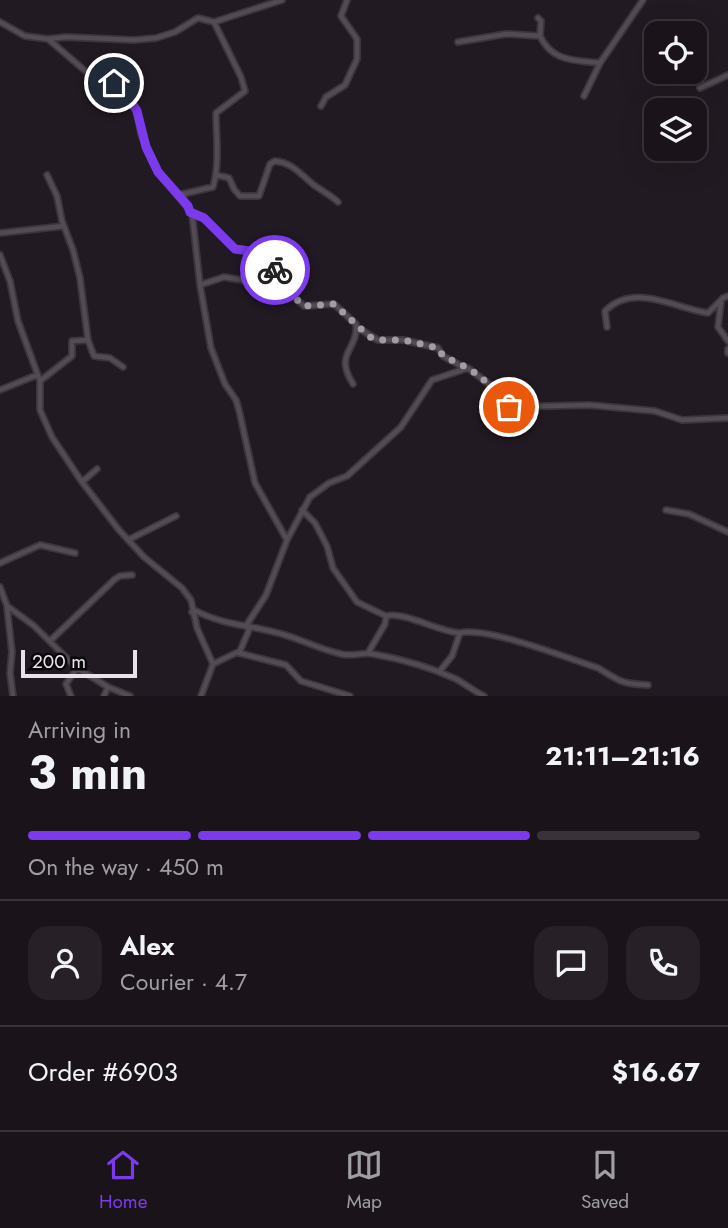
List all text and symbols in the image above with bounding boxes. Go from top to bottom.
map controls [644,21,707,161]
button: locate [644,21,707,84]
pin [84,53,144,113]
icon: home [95,64,133,102]
button: layers [644,98,707,161]
courier [240,235,310,305]
icon: bike [256,251,294,289]
pin [479,377,539,437]
icon: bag [490,388,528,426]
scale bar [21,647,136,679]
text: 200 m [32,648,86,675]
text: Arriving in [28,713,131,747]
text: 21:11–21:16 [545,737,700,775]
text: 3 min [28,740,147,806]
text: On the way · 450 m [28,850,224,884]
button: person [28,926,102,1000]
button: chat [534,926,608,1000]
button: phone [626,926,700,1000]
text: Alex [120,927,174,965]
text: Courier · 4.7 [120,965,247,999]
text: Order #6903 [28,1053,178,1091]
text: $16.67 [612,1053,700,1091]
tab: Home [99,1146,147,1215]
tab: Map [345,1146,383,1215]
tab: Saved [581,1146,629,1215]

